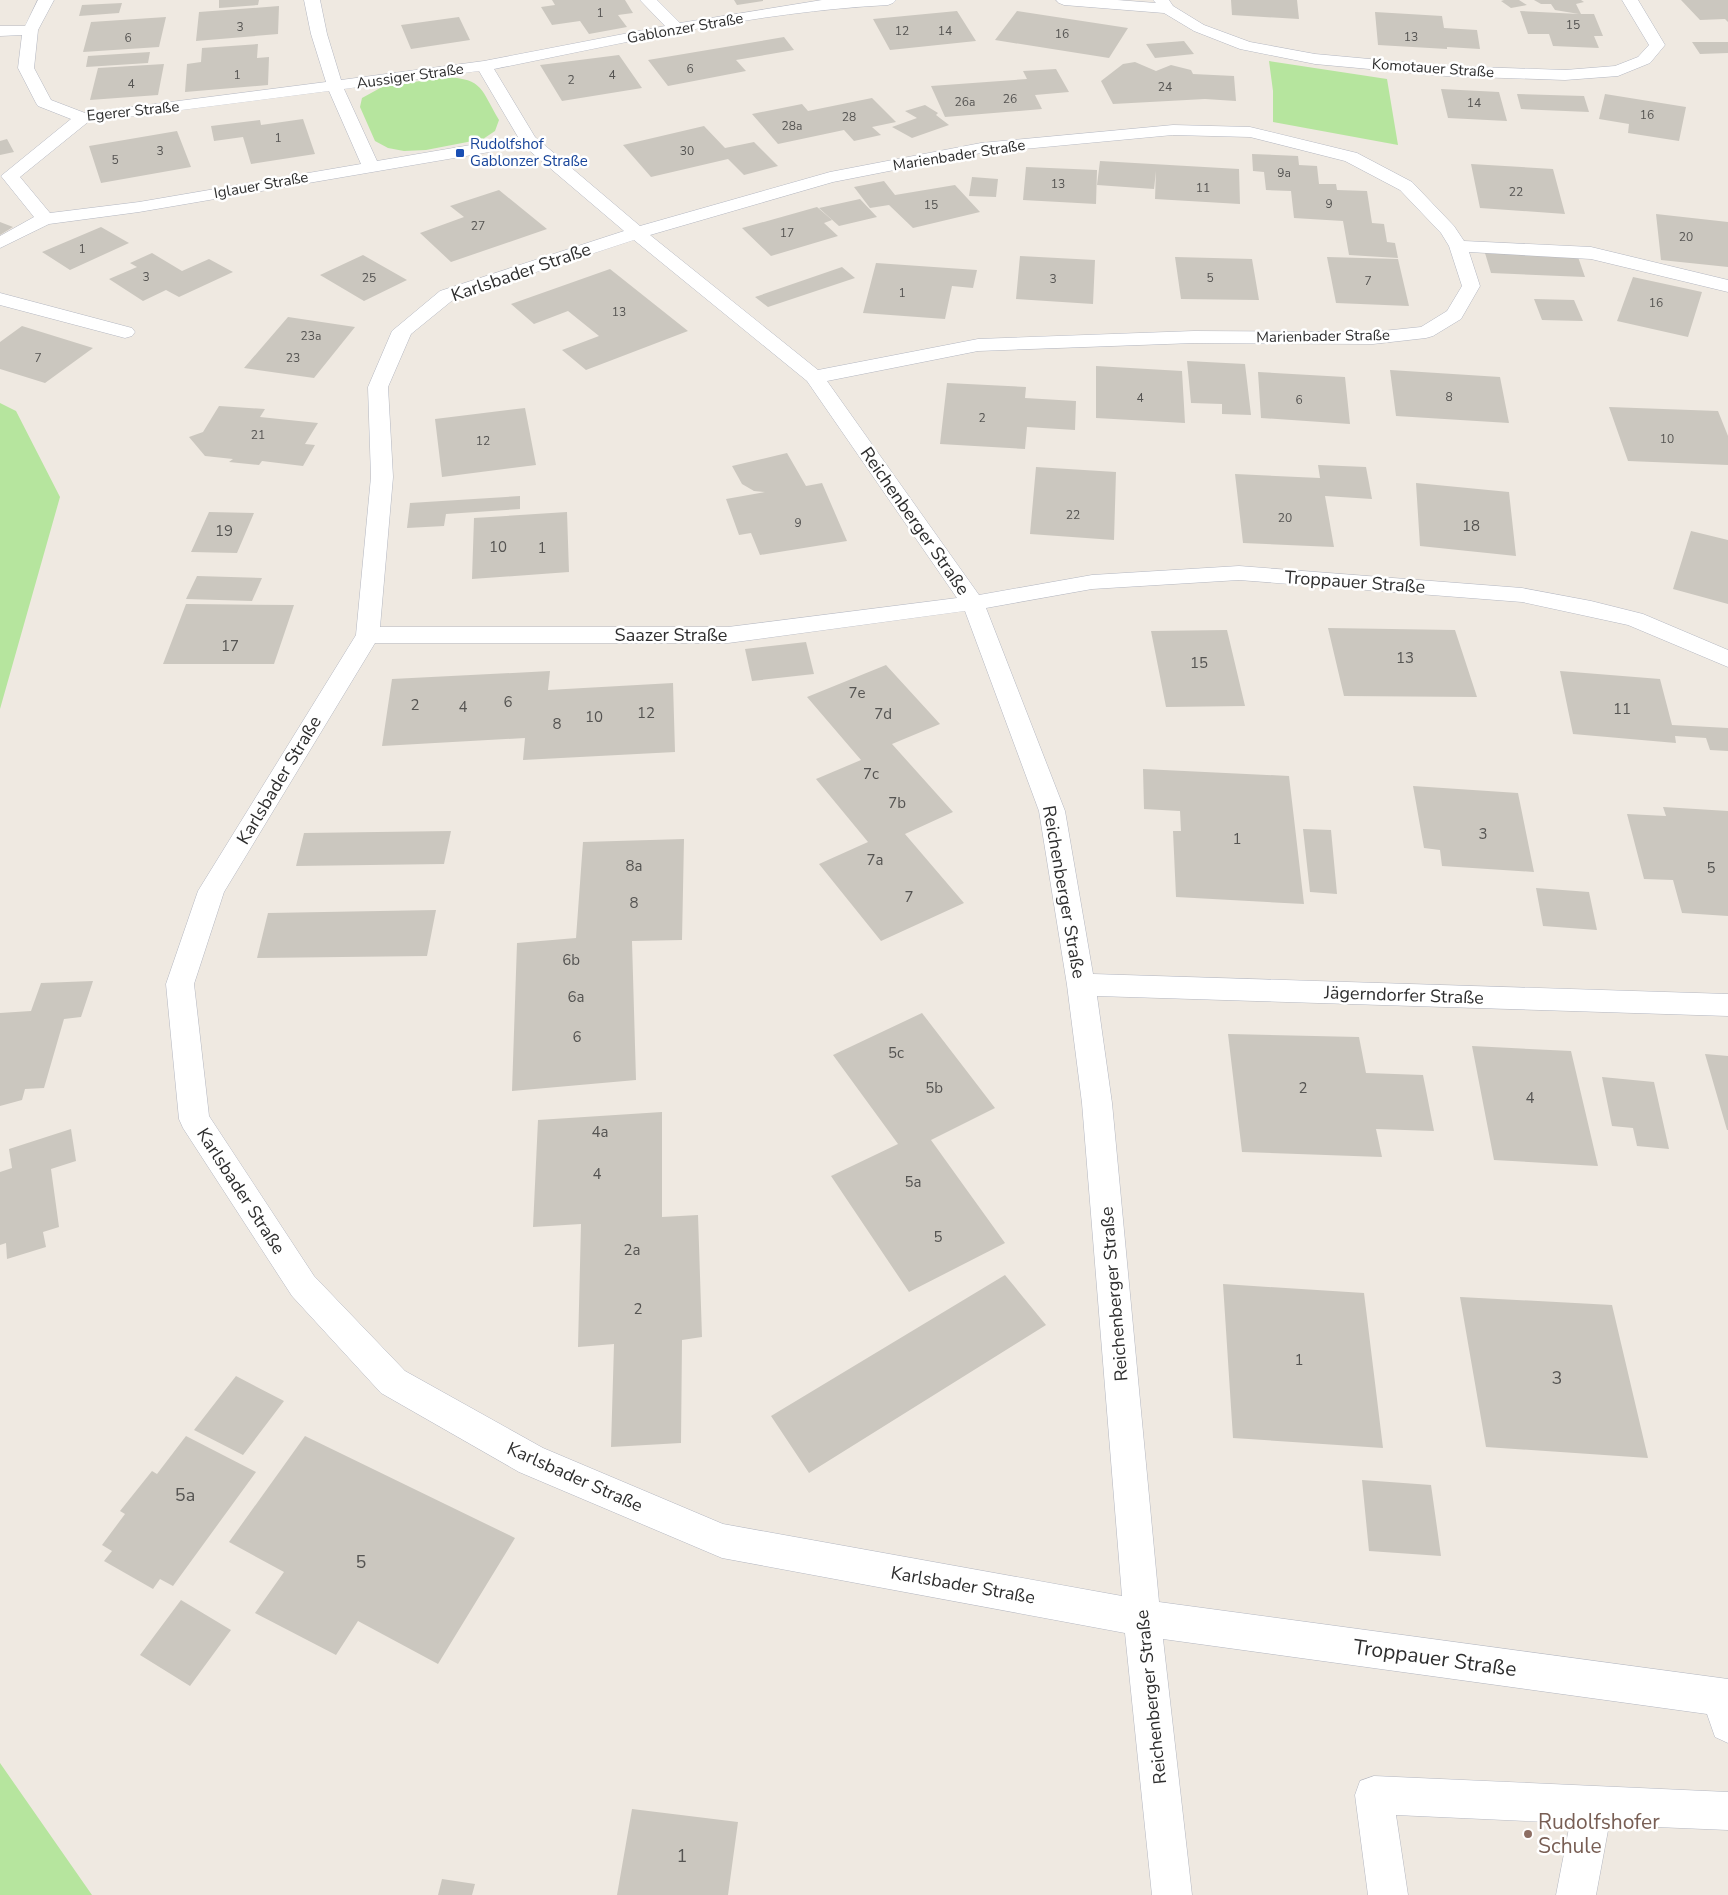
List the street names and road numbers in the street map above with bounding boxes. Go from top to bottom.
street label: Gablonzer Straße [625,8,745,48]
street label: Komotauer Straße [1371,54,1495,82]
street label: Aussiger Straße [355,59,465,93]
street label: Egerer Straße [86,96,180,126]
street label: Marienbader Straße [891,135,1027,175]
street label: Iglauer Straße [212,167,310,203]
street label: Karlsbader Straße [448,237,594,307]
street label: Marienbader Straße [1256,325,1390,347]
street label: Reichenberger Straße [855,442,975,600]
street label: Troppauer Straße [1284,565,1426,599]
street label: Saazer Straße [615,623,727,647]
street label: Karlsbader Straße [231,711,327,849]
street label: Reichenberger Straße [1037,804,1091,980]
street label: Jägerndorfer Straße [1323,980,1484,1010]
street label: Karlsbader Straße [191,1123,291,1259]
street label: Reichenberger Straße [1094,1206,1134,1382]
street label: Karlsbader Straße [503,1436,647,1518]
street label: Karlsbader Straße [889,1560,1037,1610]
street label: Reichenberger Straße [1130,1609,1172,1785]
street label: Troppauer Straße [1352,1633,1518,1683]

